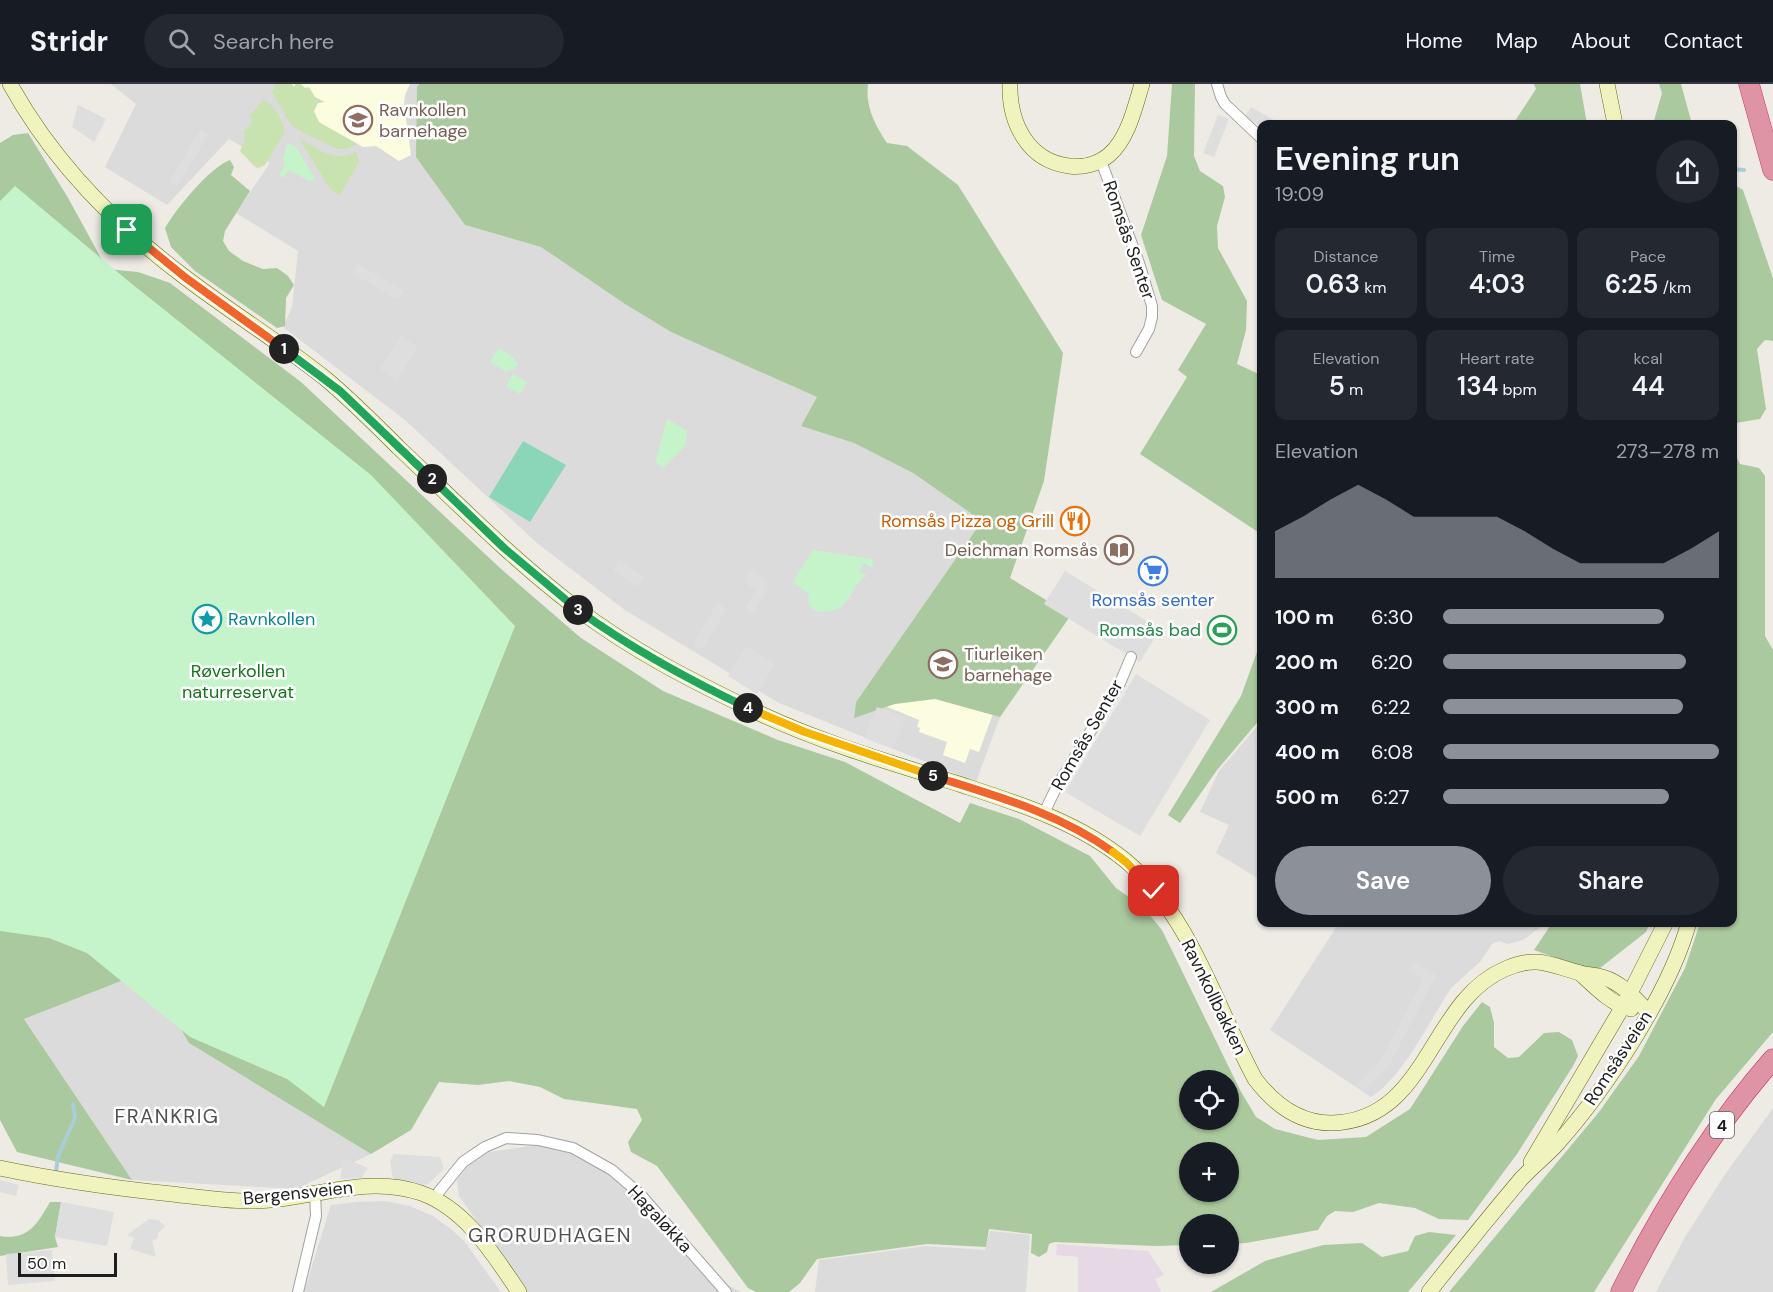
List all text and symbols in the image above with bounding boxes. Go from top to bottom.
search box [144,14,564,68]
text: Stridr [30,23,108,60]
icon: search [165,25,198,58]
text: Search here [213,27,334,56]
text: Home [1405,27,1463,55]
text: Map [1496,27,1538,55]
text: About [1571,27,1631,55]
text: Contact [1664,27,1743,55]
place label: Ravnkollen barnehage [379,98,467,143]
school or university icon: Ravnkollen barnehage [342,104,374,136]
text: Evening run [1275,137,1460,180]
button: share [1656,140,1719,203]
street label: Romsås Senter [1097,177,1161,303]
text: 19:09 [1275,181,1324,207]
pin [101,204,152,255]
icon: arrive [110,213,143,246]
text: Distance [1314,246,1378,267]
text: Time [1479,246,1515,267]
text: Pace [1630,246,1666,267]
text: 0.63 [1305,267,1360,301]
text: 4:03 [1469,267,1525,301]
text: 6:25 [1605,267,1658,301]
text: km [1360,277,1387,298]
text: /km [1658,277,1691,298]
pin: 1 [269,334,299,364]
text: 1 [281,338,287,359]
text: Elevation [1313,348,1379,369]
text: Heart rate [1460,348,1534,369]
text: kcal [1634,348,1662,369]
text: 5 [1329,369,1345,403]
text: 134 [1457,369,1498,403]
text: 44 [1631,369,1665,403]
text: m [1345,379,1363,400]
text: bpm [1498,379,1537,400]
text: Elevation [1275,438,1358,464]
text: 273–278 m [1616,438,1719,464]
pin: 2 [417,464,447,494]
text: 2 [427,468,437,489]
restaurant icon: Romsås Pizza og Grill [1059,505,1091,537]
place label: Romsås Pizza og Grill [881,509,1054,533]
library icon: Deichman Romsås [1103,534,1135,566]
place label: Deichman Romsås [945,538,1098,562]
supermarket icon: Romsås senter [1137,555,1169,587]
place label: Romsås senter [1092,588,1215,612]
pin: 3 [563,595,593,625]
text: 3 [573,599,583,620]
place icon: Ravnkollen [191,603,223,635]
text: 100 m [1275,604,1334,630]
text: 6:30 [1371,604,1413,630]
place label: Ravnkollen [228,607,315,631]
sports icon: Romsås bad [1206,614,1238,646]
place label: Romsås bad [1099,618,1201,642]
place label: Tiurleiken barnehage [964,642,1052,687]
school or university icon: Tiurleiken barnehage [927,648,959,680]
text: 200 m [1275,649,1338,675]
text: 6:20 [1371,649,1413,675]
park label: Røverkollen naturreservat [182,659,294,704]
street label: Romsås Senter [1046,675,1129,795]
pin: 4 [733,693,763,723]
text: 300 m [1275,694,1339,720]
text: 6:22 [1371,694,1411,720]
text: 4 [743,697,753,718]
text: 400 m [1275,739,1340,765]
text: 6:08 [1371,739,1413,765]
pin: 5 [918,761,948,791]
text: 5 [928,765,938,786]
text: 500 m [1275,784,1339,810]
text: 6:27 [1371,784,1409,810]
button: Save [1275,846,1491,915]
button: Share [1503,846,1719,915]
pin [1128,865,1179,916]
icon: check [1137,874,1170,907]
street label: Ravnkollbakken [1176,935,1252,1059]
street label: Romsåsveien [1578,1006,1658,1110]
map controls [1179,1070,1239,1274]
button: locate [1179,1070,1239,1130]
district label: FRANKRIG [114,1103,220,1129]
road number: 4 [1710,1112,1734,1138]
button: + [1179,1142,1239,1202]
street label: Bergensveien [242,1175,354,1211]
street label: Hagaløkka [622,1180,698,1258]
button: − [1179,1214,1239,1274]
district label: GRORUDHAGEN [468,1222,632,1248]
scale bar [18,1250,117,1278]
text: 50 m [27,1253,66,1274]

